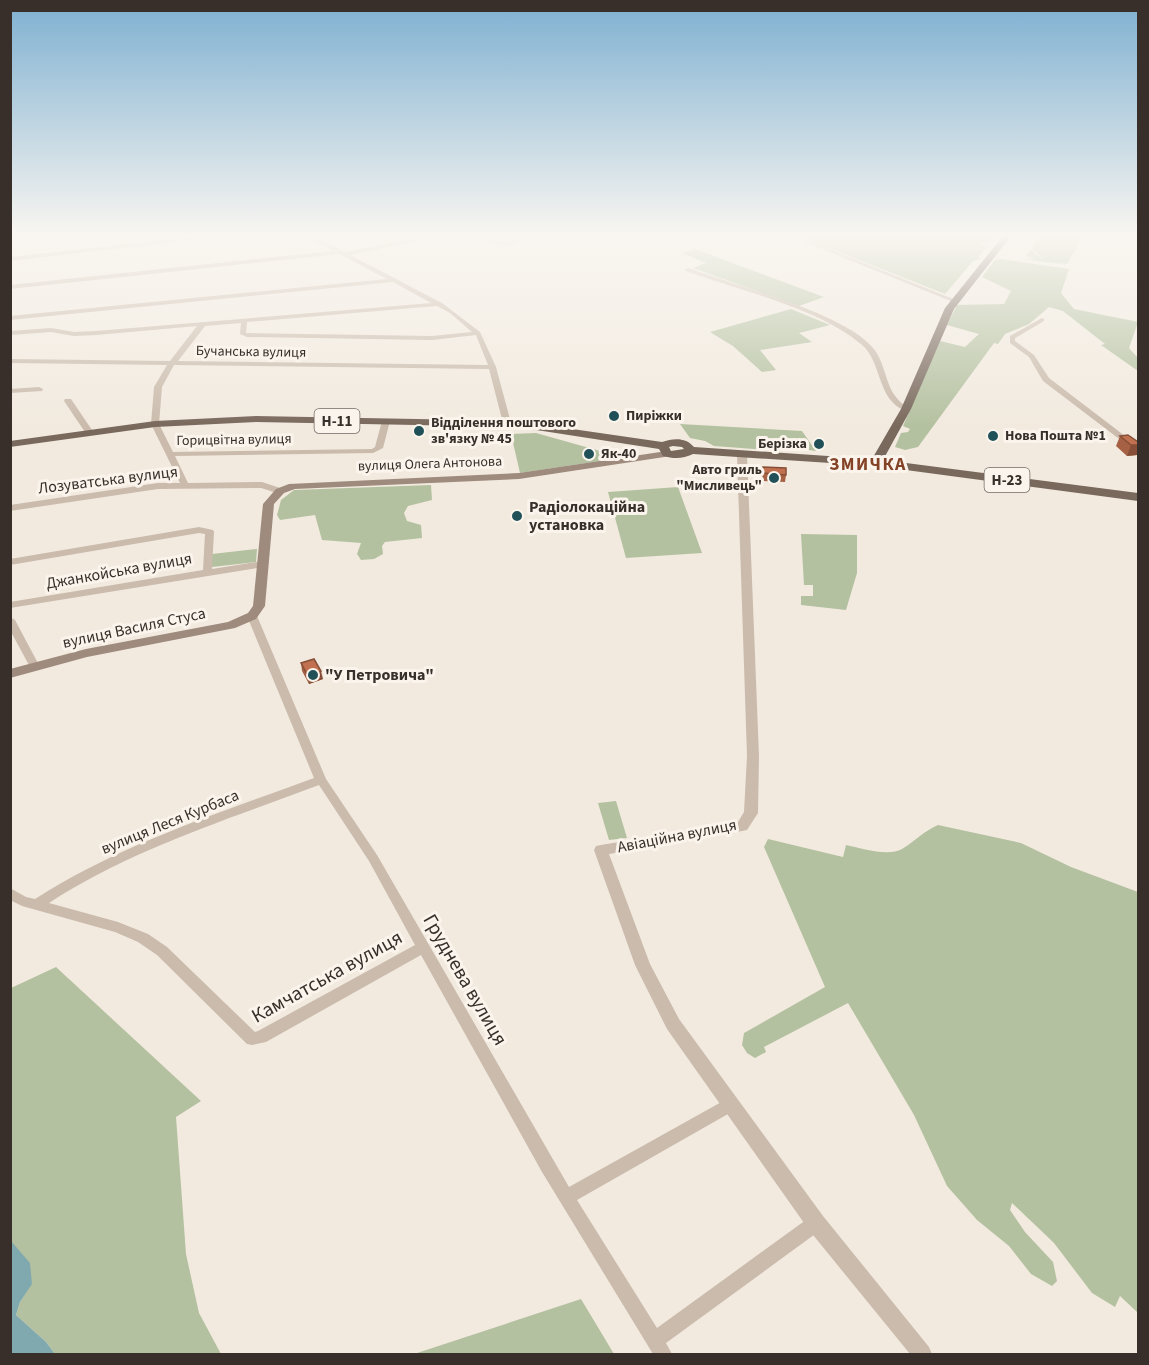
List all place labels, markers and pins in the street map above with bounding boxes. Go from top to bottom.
place label: Пиріжки [626,406,682,426]
marker: Пиріжки [607,409,621,423]
place label: Відділення поштового зв'язку № 45 [431,413,576,449]
marker: Відділення поштового зв'язку № 45 [412,424,426,438]
place label: Нова Пошта №1 [1005,426,1106,446]
marker: Нова Пошта №1 [986,429,1000,443]
place label: Берізка [758,434,807,454]
marker: Берізка [812,437,826,451]
place label: Як-40 [601,444,636,464]
marker: Як-40 [582,447,596,461]
place label: Авто гриль "Мисливець" [676,460,762,496]
marker: Авто гриль "Мисливець" [767,471,781,485]
place label: Радіолокаційна установка [529,496,645,536]
marker: Радіолокаційна установка [510,509,524,523]
place label: "У Петровича" [325,664,434,686]
marker: "У Петровича" [306,668,320,682]

